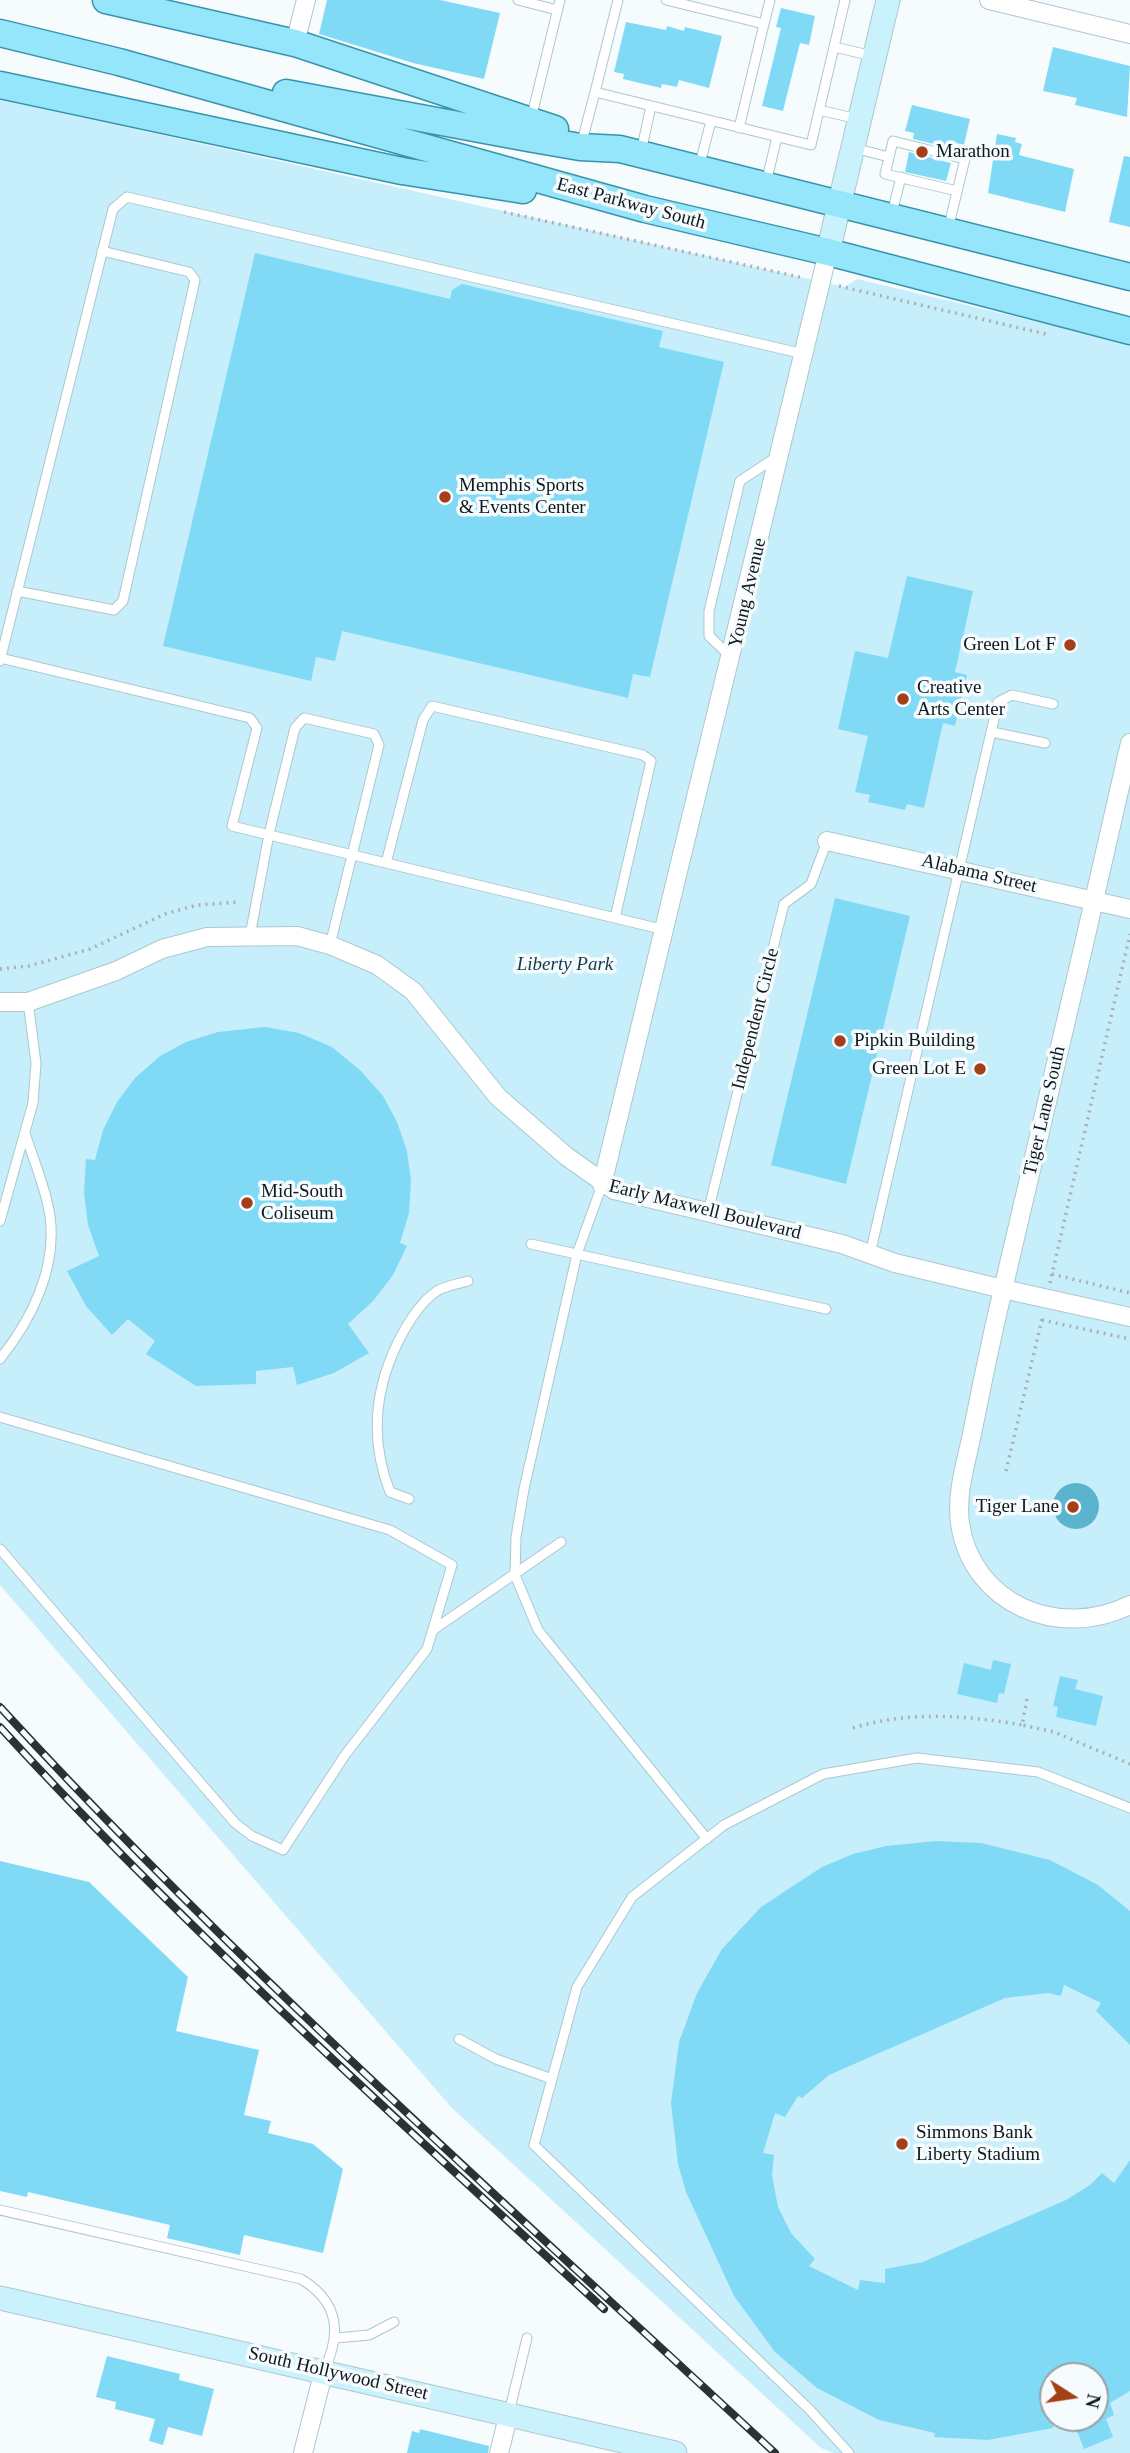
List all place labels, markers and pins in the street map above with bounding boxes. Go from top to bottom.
place label: Marathon [936,141,1010,163]
marker: Marathon [914,144,930,160]
place label: Memphis Sports & Events Center [459,475,586,519]
marker: Memphis Sports & Events Center [437,489,453,505]
place label: Green Lot F [963,634,1056,656]
marker: Green Lot F [1062,637,1078,653]
place label: Creative Arts Center [917,677,1005,721]
marker: Creative Arts Center [895,691,911,707]
place label: Pipkin Building [854,1030,975,1052]
marker: Pipkin Building [832,1033,848,1049]
place label: Green Lot E [872,1058,966,1080]
marker: Green Lot E [972,1061,988,1077]
place label: Mid-South Coliseum [261,1181,343,1225]
marker: Mid-South Coliseum [239,1195,255,1211]
place label: Tiger Lane [976,1496,1059,1518]
marker: Tiger Lane [1065,1499,1081,1515]
place label: Simmons Bank Liberty Stadium [916,2122,1040,2166]
marker: Simmons Bank Liberty Stadium [894,2136,910,2152]

